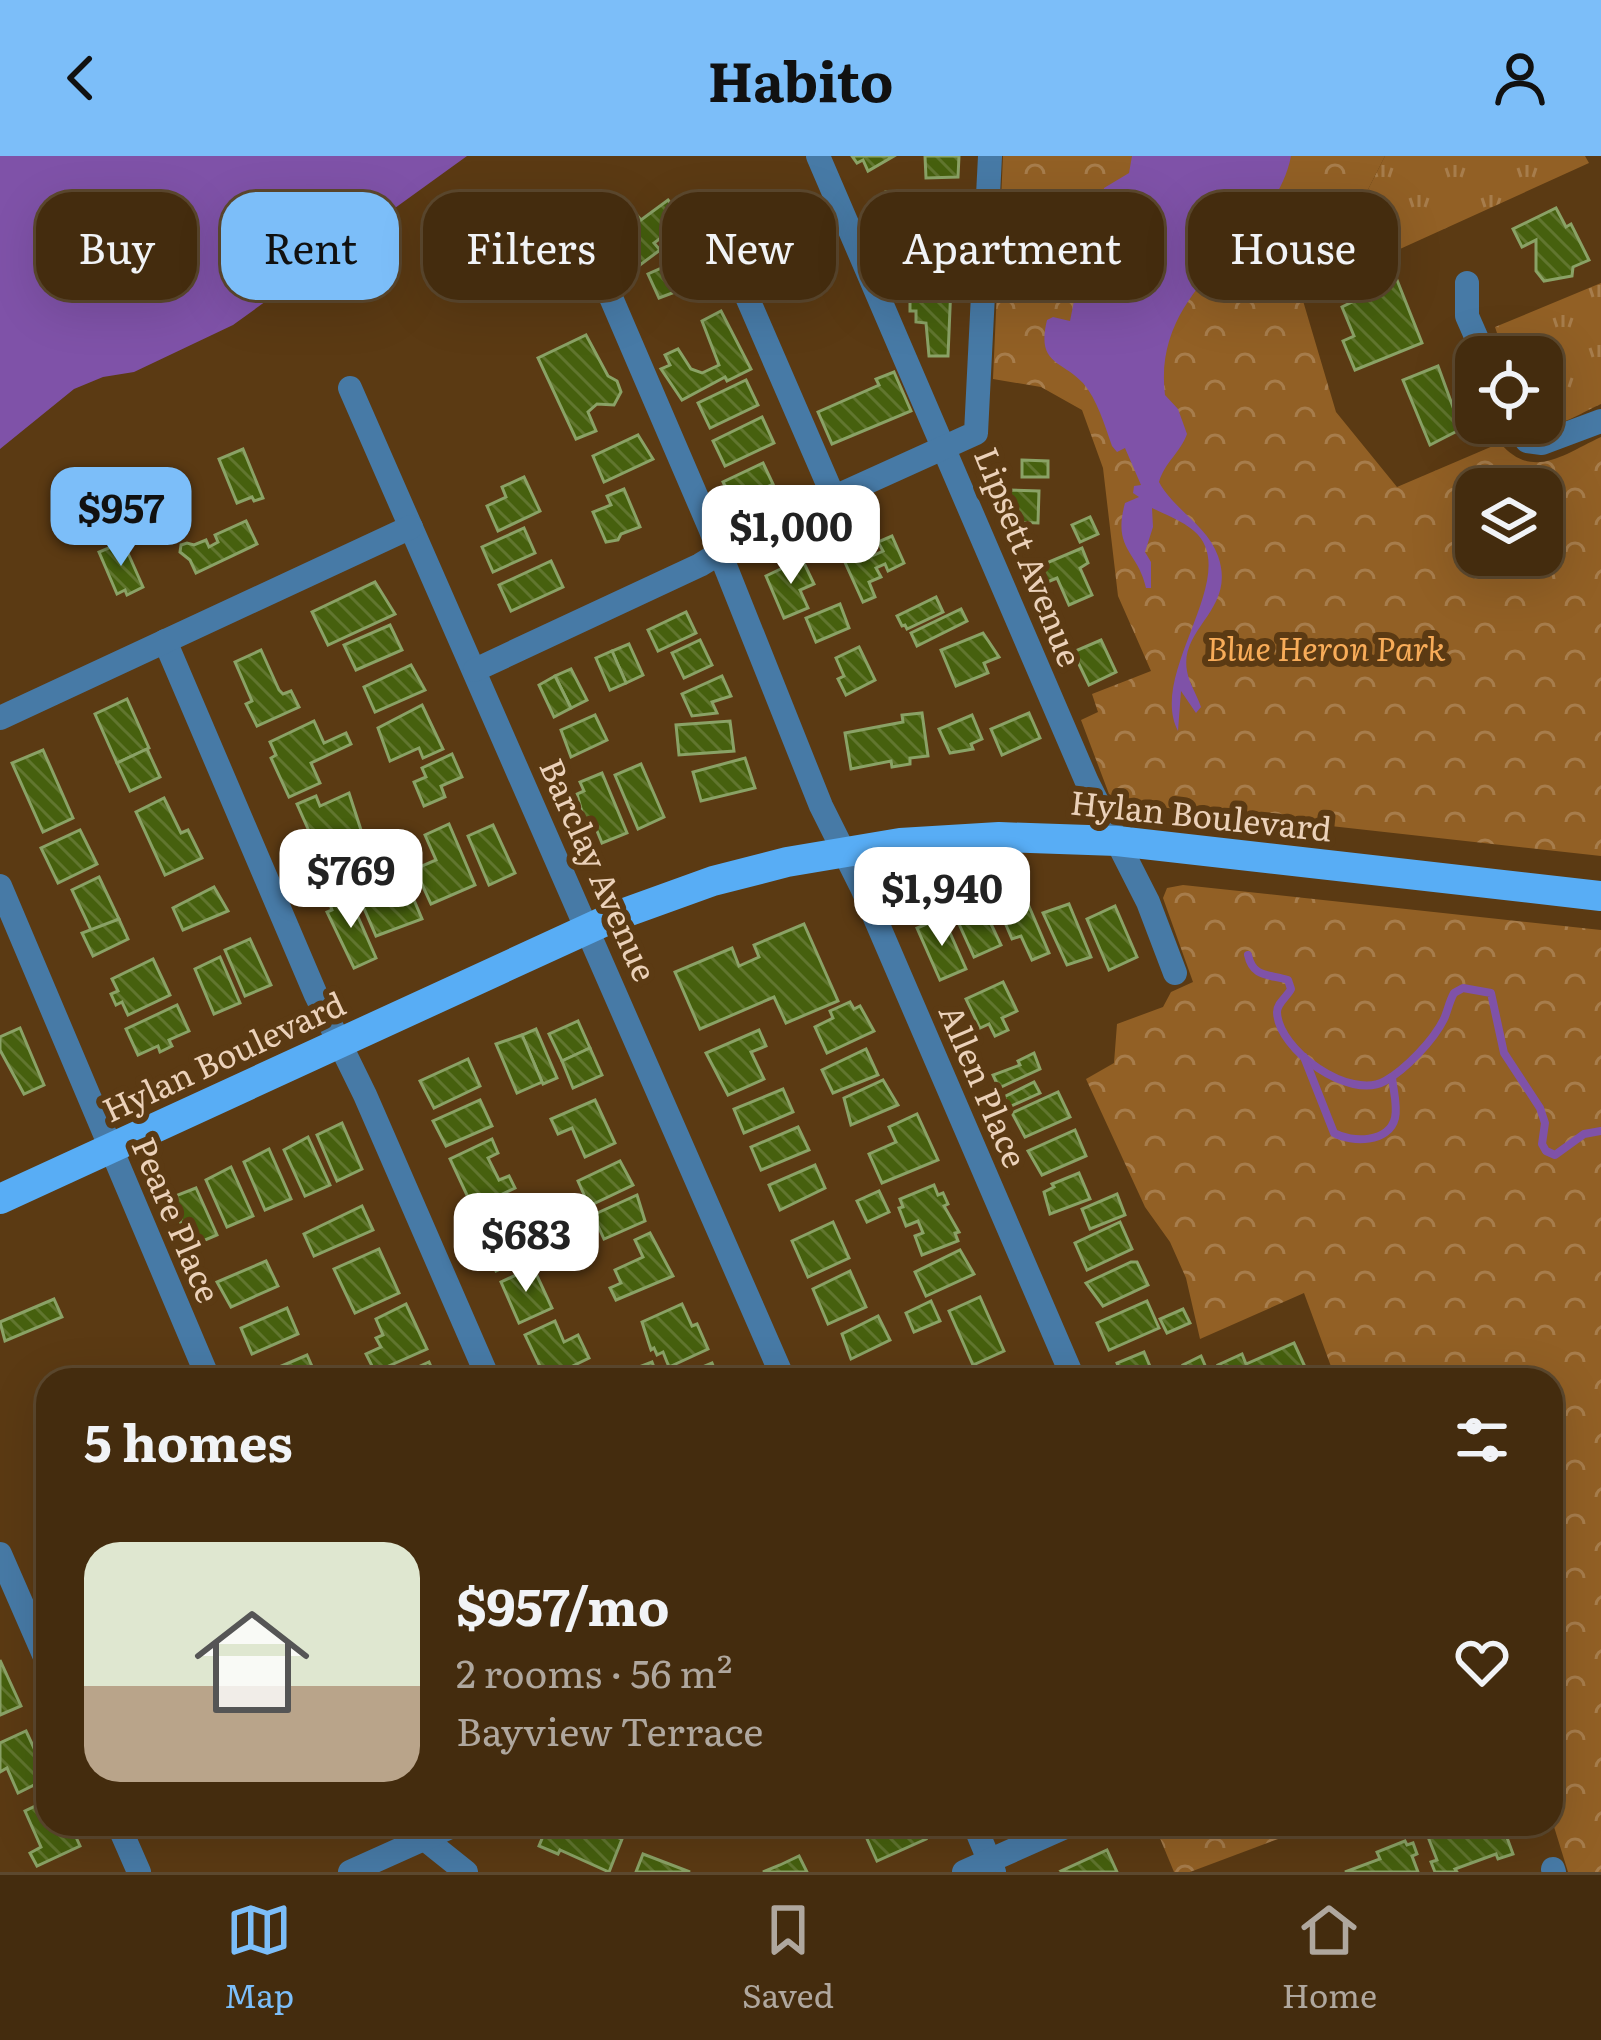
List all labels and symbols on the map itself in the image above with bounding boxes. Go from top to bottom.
street label: Lipsett Avenue [964,439,1097,673]
pin: $957 [50,467,192,569]
pin: $1,000 [693,485,889,587]
park label: Blue Heron Park [1206,622,1446,671]
street label: Barclay Avenue [529,750,671,988]
street label: Hylan Boulevard [1068,775,1334,852]
pin: $769 [280,829,422,931]
pin: $1,940 [844,847,1040,949]
street label: Hylan Boulevard [94,977,352,1132]
street label: Allen Place [929,996,1042,1174]
street label: Peare Place [121,1129,235,1309]
pin: $683 [455,1193,597,1295]

